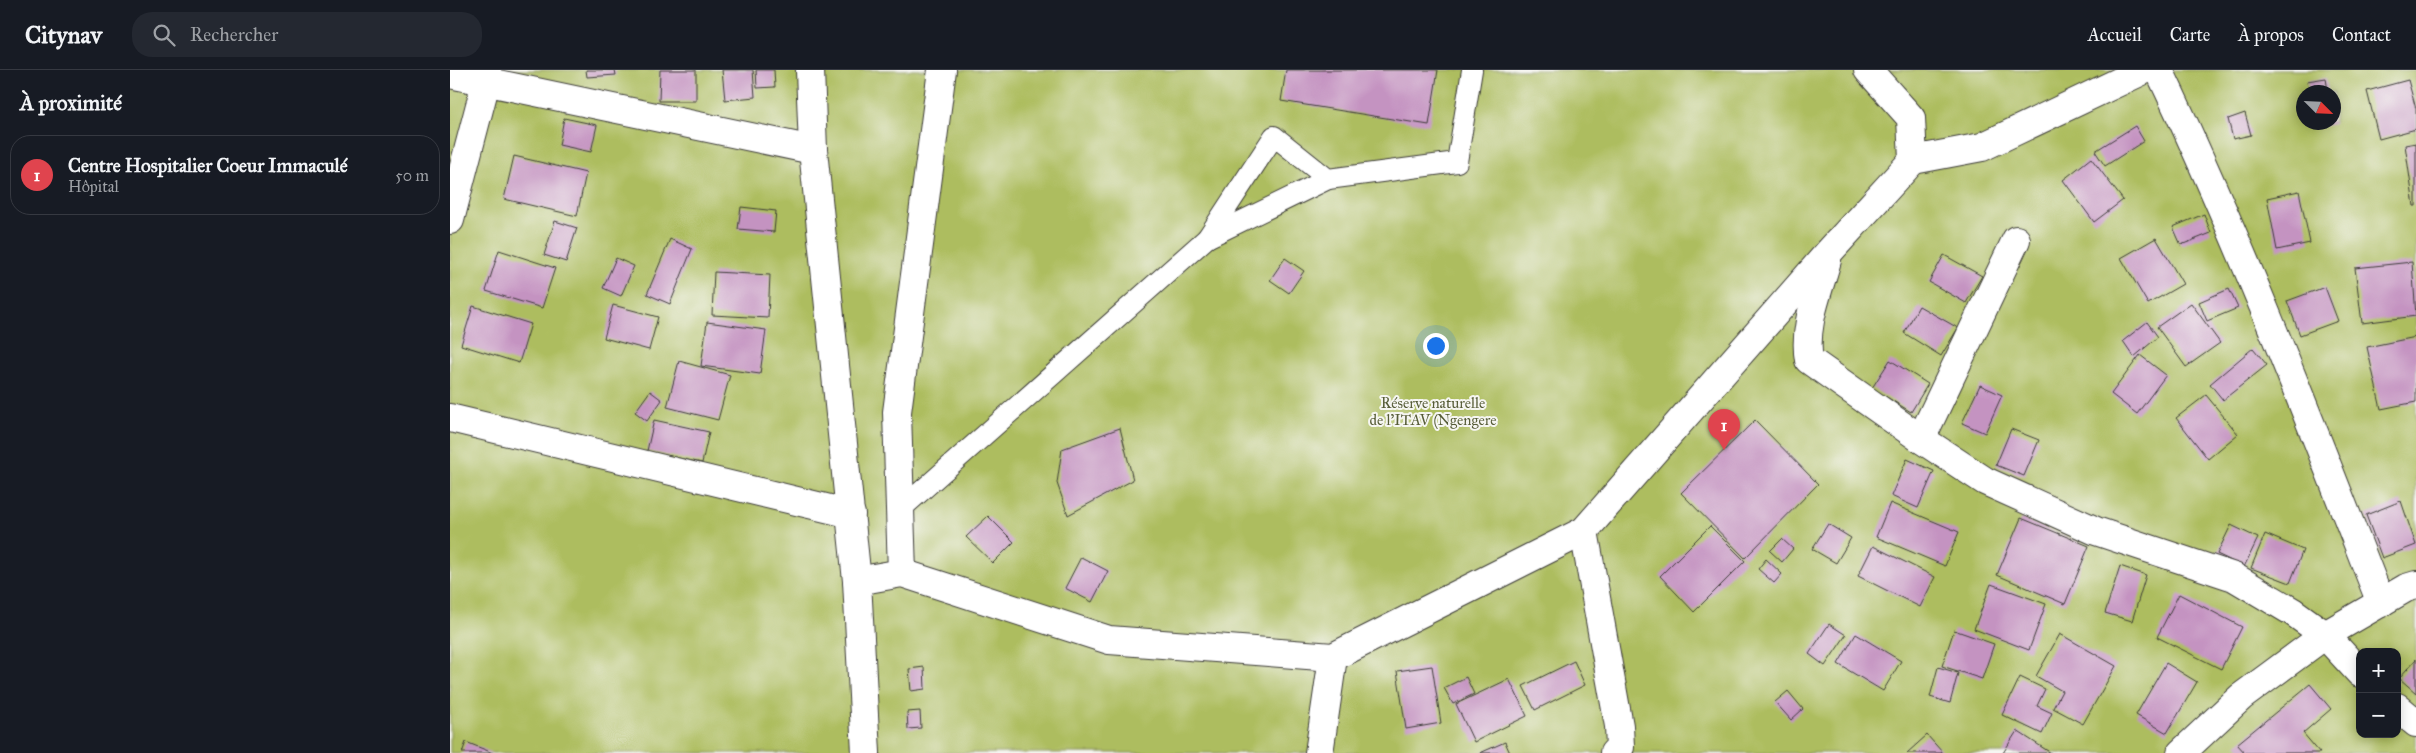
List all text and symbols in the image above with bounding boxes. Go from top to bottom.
search box [132,12,482,57]
text: Citynav [25,20,102,50]
icon: search [150,21,178,49]
text: Rechercher [190,23,278,46]
text: Accueil [2088,24,2142,46]
text: Carte [2170,24,2210,46]
text: À propos [2238,24,2304,46]
text: Contact [2332,24,2391,46]
north arrow [2296,85,2341,130]
text: À proximité [20,90,122,116]
text: Centre Hospitalier Coeur Immaculé [68,154,348,177]
text: 1 [34,166,40,185]
text: 50 m [395,166,429,185]
text: Hôpital [68,177,119,196]
your location [1423,333,1449,359]
park label: Réserve naturelle de l'ITAV (Ngengere [1370,394,1496,429]
pin: 1 [1708,409,1740,450]
map controls [2356,648,2401,738]
button: + [2356,648,2401,693]
button: − [2356,693,2401,738]

